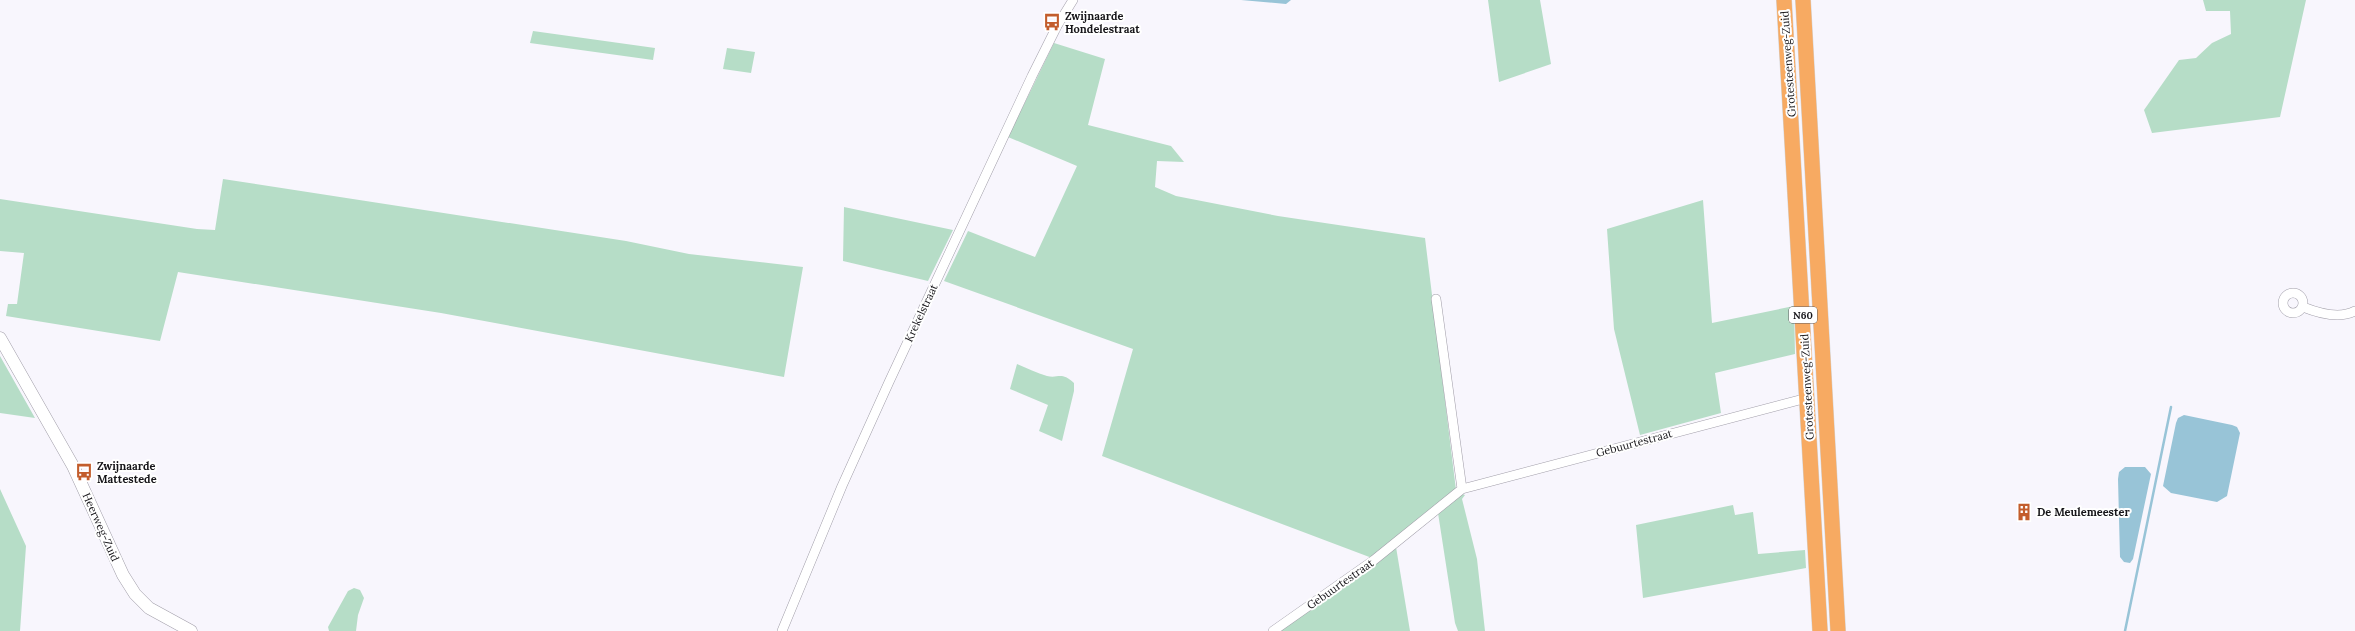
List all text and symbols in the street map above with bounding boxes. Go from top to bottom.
place label: Zwijnaarde Hondelestraat [1065,9,1140,36]
street label: Grotesteenweg-Zuid [1777,10,1799,117]
bus stop icon: Zwijnaarde Hondelestraat [1042,12,1062,32]
street label: Krekelstraat [901,281,941,344]
road number: N60 [1789,307,1817,323]
street label: Grotesteenweg-Zuid [1797,333,1817,440]
street label: Gebuurtestraat [1594,426,1674,460]
place label: Zwijnaarde Mattestede [97,459,157,486]
bus stop icon: Zwijnaarde Mattestede [74,462,94,482]
street label: Heerweg-Zuid [80,490,123,564]
building icon: De Meulemeester [2014,502,2034,522]
place label: De Meulemeester [2037,505,2130,519]
street label: Gebuurtestraat [1304,555,1377,612]

